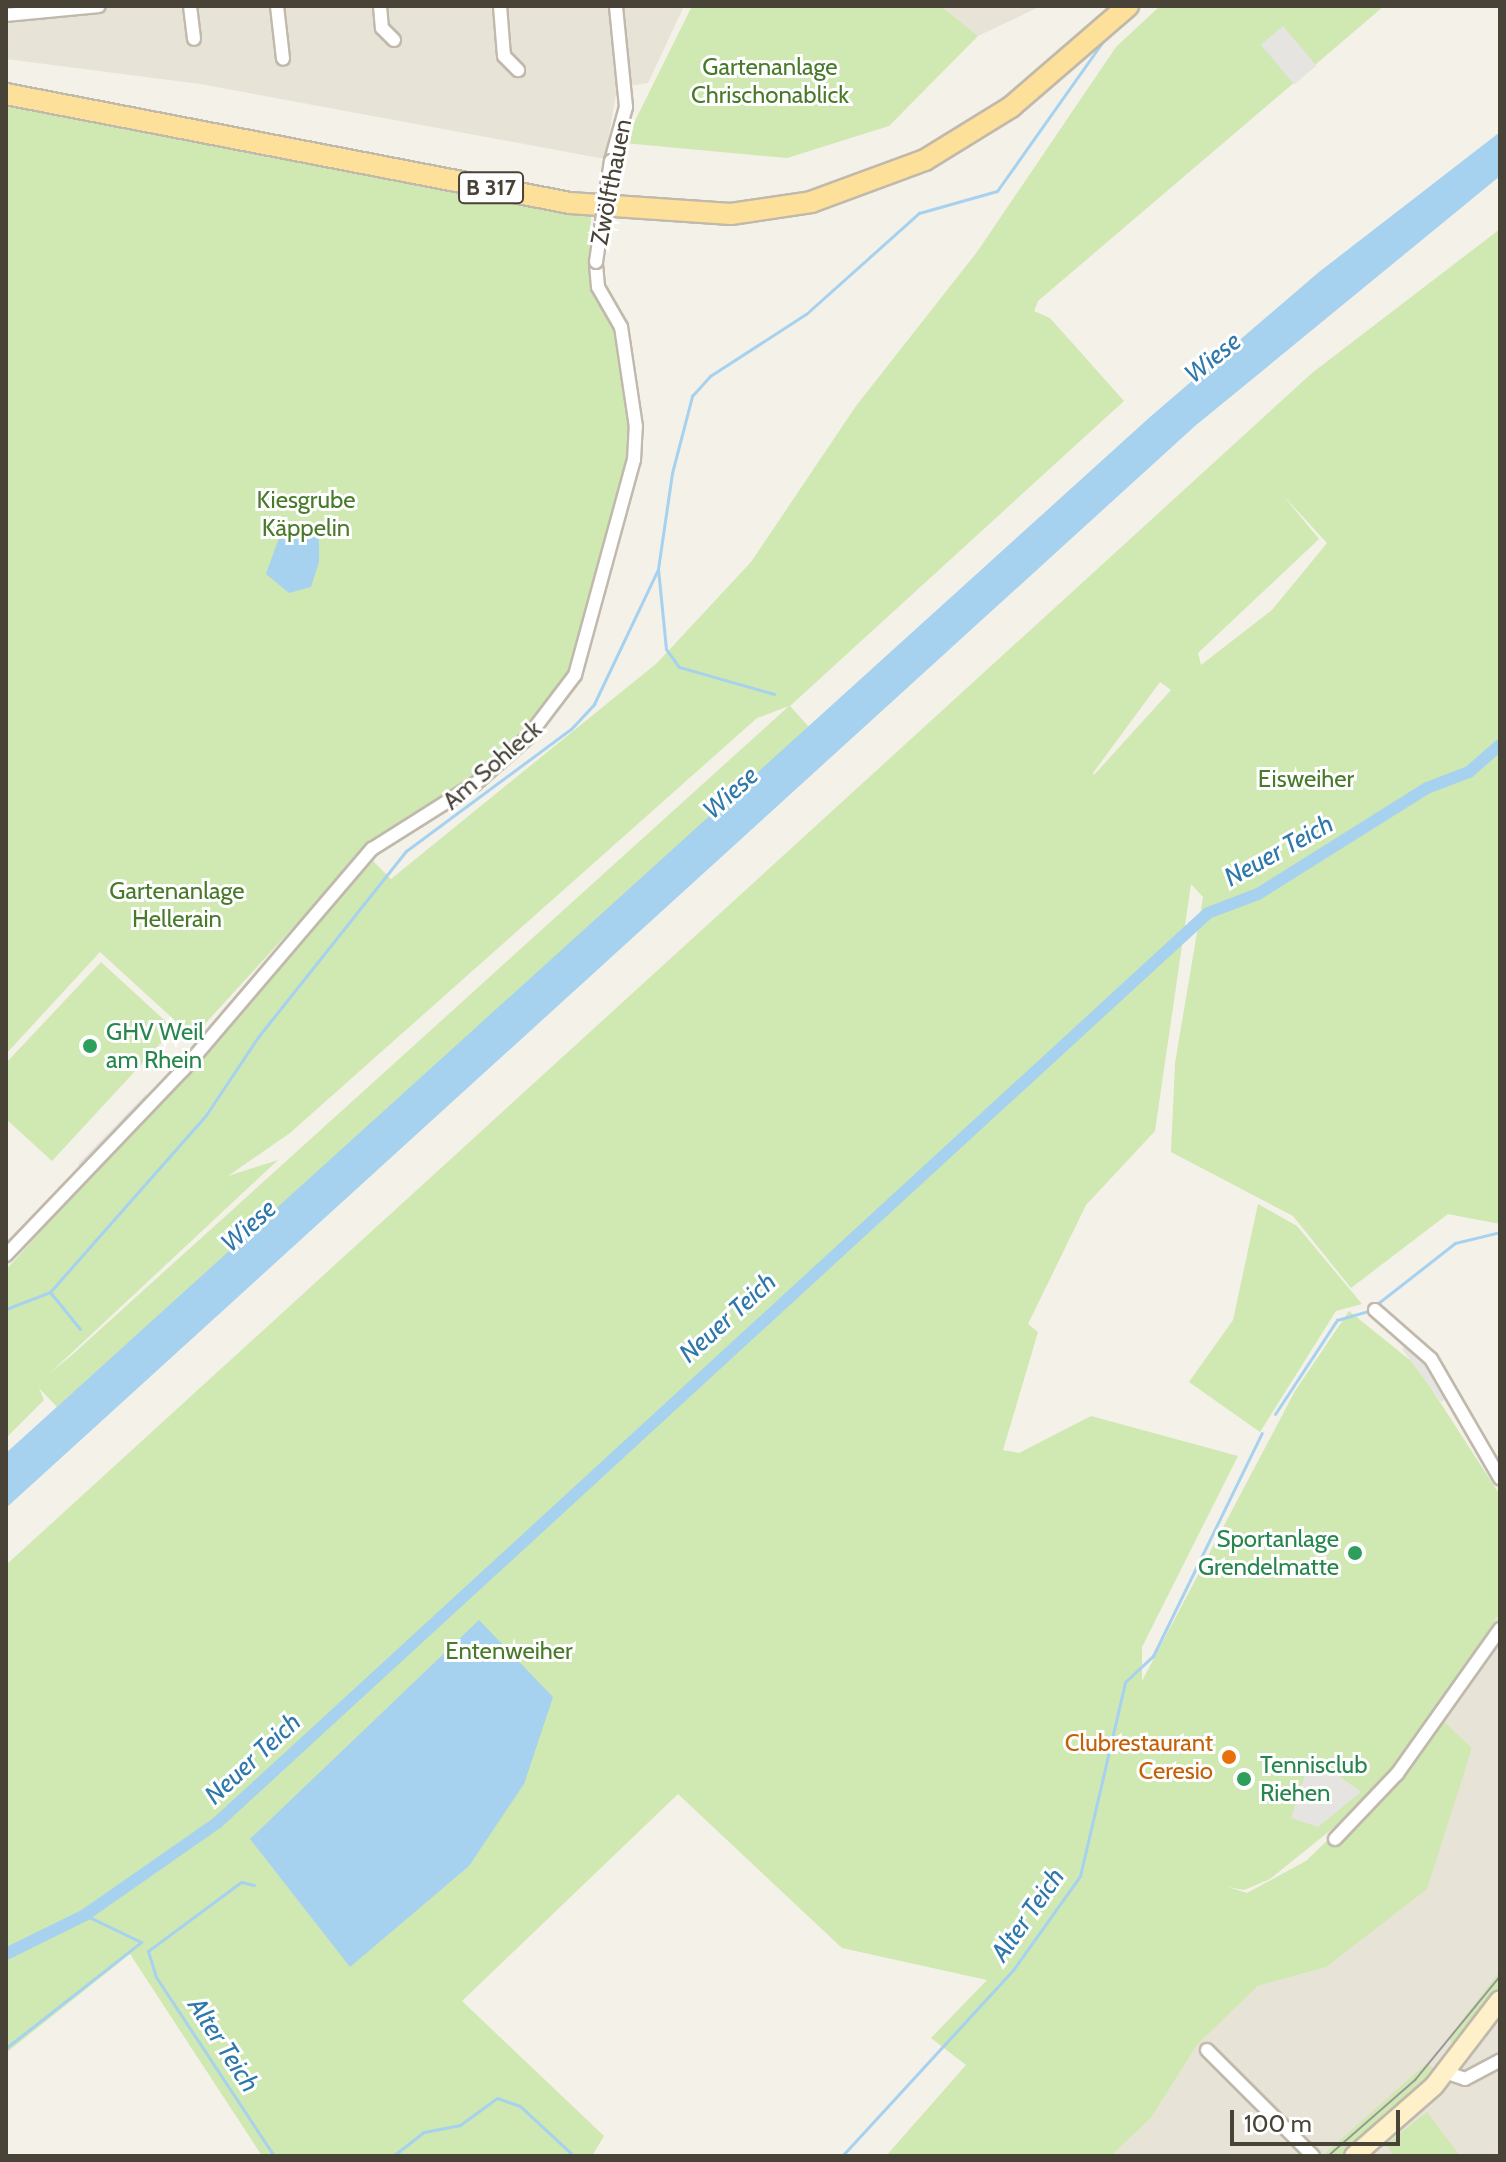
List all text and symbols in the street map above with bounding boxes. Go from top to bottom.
park label: Gartenanlage Chrischonablick [691,53,849,109]
street label: Zwölfthauen [585,117,637,247]
road number: B 317 [457,170,525,206]
water label: Wiese [1179,326,1247,390]
park label: Kiesgrube Käppelin [256,486,356,542]
street label: Am Sohleck [437,714,547,816]
water label: Wiese [697,760,765,826]
park label: Eisweiher [1258,765,1354,793]
water label: Neuer Teich [1219,808,1339,894]
park label: Gartenanlage Hellerain [109,877,245,933]
place label: GHV Weil am Rhein [106,1018,204,1074]
marker: GHV Weil am Rhein [81,1037,99,1055]
water label: Wiese [215,1193,283,1259]
water label: Neuer Teich [673,1266,783,1370]
place label: Sportanlage Grendelmatte [1198,1525,1339,1581]
marker: Sportanlage Grendelmatte [1346,1544,1364,1562]
park label: Entenweiher [445,1637,573,1665]
water label: Neuer Teich [199,1707,307,1811]
place label: Clubrestaurant Ceresio [1065,1729,1213,1785]
marker: Clubrestaurant Ceresio [1220,1748,1238,1766]
place label: Tennisclub Riehen [1260,1751,1367,1807]
marker: Tennisclub Riehen [1235,1770,1253,1788]
water label: Alter Teich [985,1862,1071,1968]
water label: Alter Teich [181,1992,265,2098]
scale bar [1234,2094,1404,2144]
text: 100 m [1244,2109,1312,2138]

